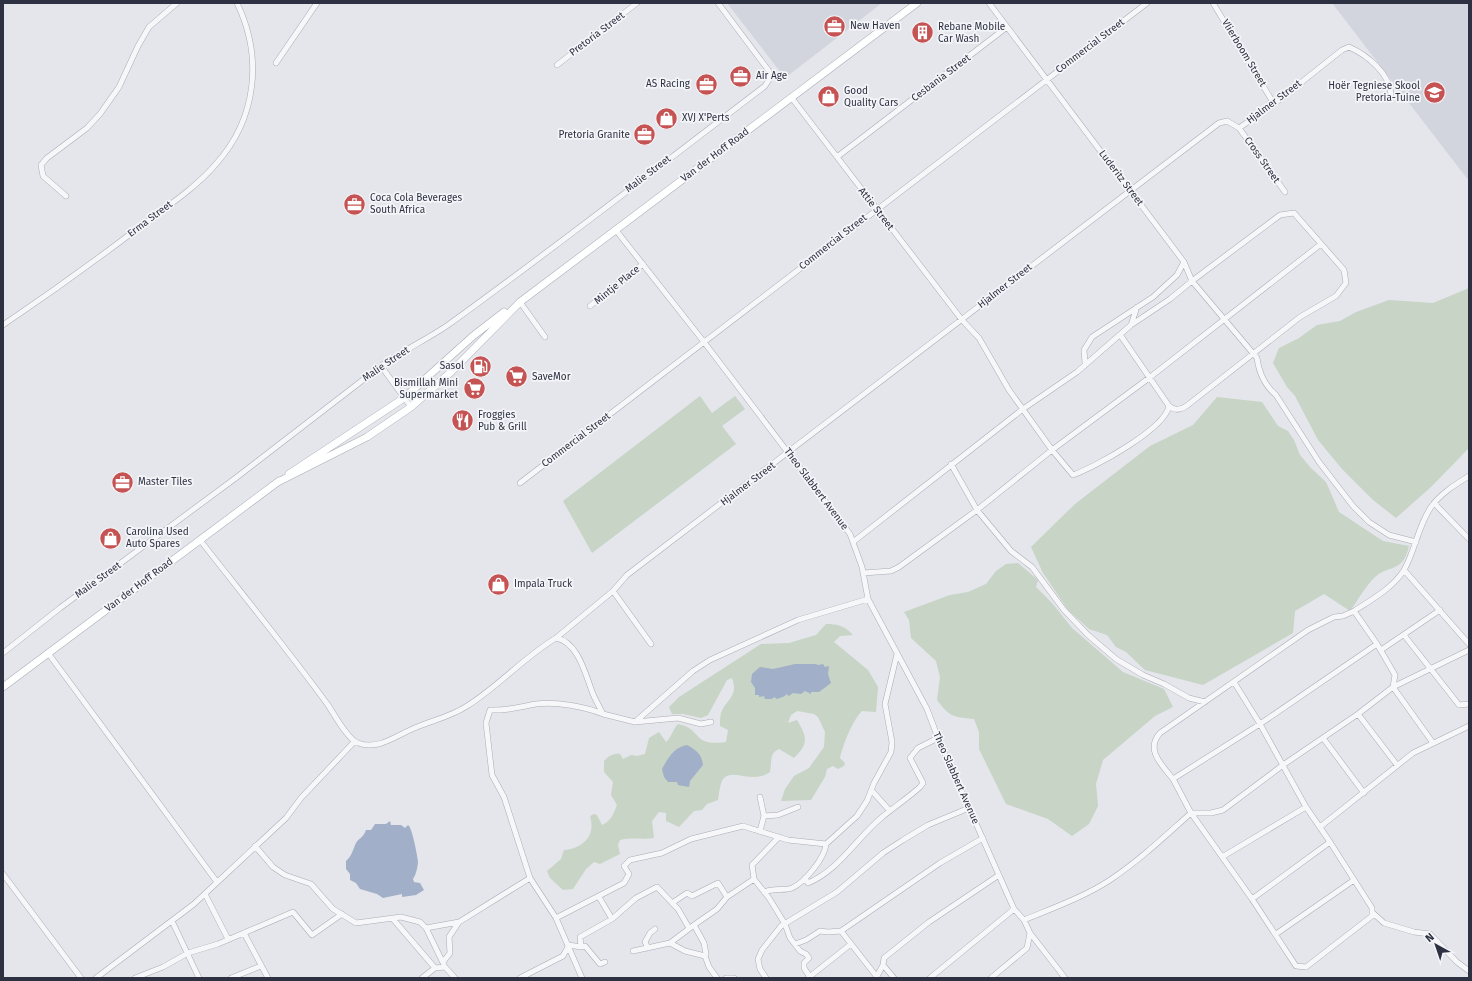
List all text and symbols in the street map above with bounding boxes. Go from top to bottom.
street label: Pretoria Street [567,9,627,59]
office icon: New Haven [821,13,847,39]
street label: Commercial Street [1053,16,1127,76]
street label: Vlierboom Street [1219,17,1269,89]
place label: New Haven [850,20,900,32]
building icon: Rebane Mobile Car Wash [910,20,936,46]
place label: Rebane Mobile Car Wash [938,21,1005,45]
street label: Cesbania Street [909,52,973,104]
office icon: Air Age [727,63,753,89]
place label: Air Age [756,70,787,82]
office icon: AS Racing [693,71,719,97]
street label: Hjalmer Street [1244,77,1304,127]
place label: AS Racing [646,78,691,90]
school or university icon: Hoër Tegniese Skool Pretoria-Tuine [1422,79,1448,105]
place label: Hoër Tegniese Skool Pretoria-Tuine [1328,80,1420,104]
shop icon: Good Quality Cars [815,84,841,110]
place label: Good Quality Cars [844,85,899,109]
shop icon: XVJ X'Perts [654,105,680,131]
place label: XVJ X'Perts [682,112,730,124]
office icon: Pretoria Granite [632,122,658,148]
street label: Van der Hoff Road [679,125,751,184]
place label: Pretoria Granite [558,129,630,141]
street label: Cross Street [1242,134,1283,186]
street label: Luderitz Street [1096,148,1146,208]
street label: Malie Street [623,153,674,195]
street label: Attie Street [856,185,897,233]
office icon: Coca Cola Beverages South Africa [342,191,368,217]
place label: Coca Cola Beverages South Africa [370,192,462,216]
street label: Erma Street [125,198,175,240]
street label: Commercial Street [797,211,870,272]
street label: Hjalmer Street [975,261,1035,311]
street label: Mintje Place [592,263,642,307]
street label: Malie Street [360,344,412,384]
fuel station icon: Sasol [467,353,493,379]
place label: Sasol [440,360,464,372]
supermarket icon: SaveMor [503,364,529,390]
place label: SaveMor [532,371,571,383]
supermarket icon: Bismillah Mini Supermarket [461,376,487,402]
place label: Bismillah Mini Supermarket [394,377,458,401]
restaurant icon: Froggies Pub & Grill [450,408,476,434]
place label: Froggies Pub & Grill [478,409,527,433]
street label: Commercial Street [539,410,613,470]
street label: Theo Slabbert Avenue [781,446,851,532]
street label: Hjalmer Street [718,459,778,509]
office icon: Master Tiles [110,469,136,495]
place label: Master Tiles [138,476,193,488]
shop icon: Carolina Used Auto Spares [97,525,123,551]
place label: Carolina Used Auto Spares [126,526,189,550]
street label: Van der Hoff Road [103,555,175,614]
street label: Malie Street [73,559,124,601]
shop icon: Impala Truck [485,571,511,597]
place label: Impala Truck [514,578,573,590]
street label: Theo Slabbert Avenue [930,730,982,826]
north arrow [1416,925,1456,965]
text: N [1423,930,1437,945]

